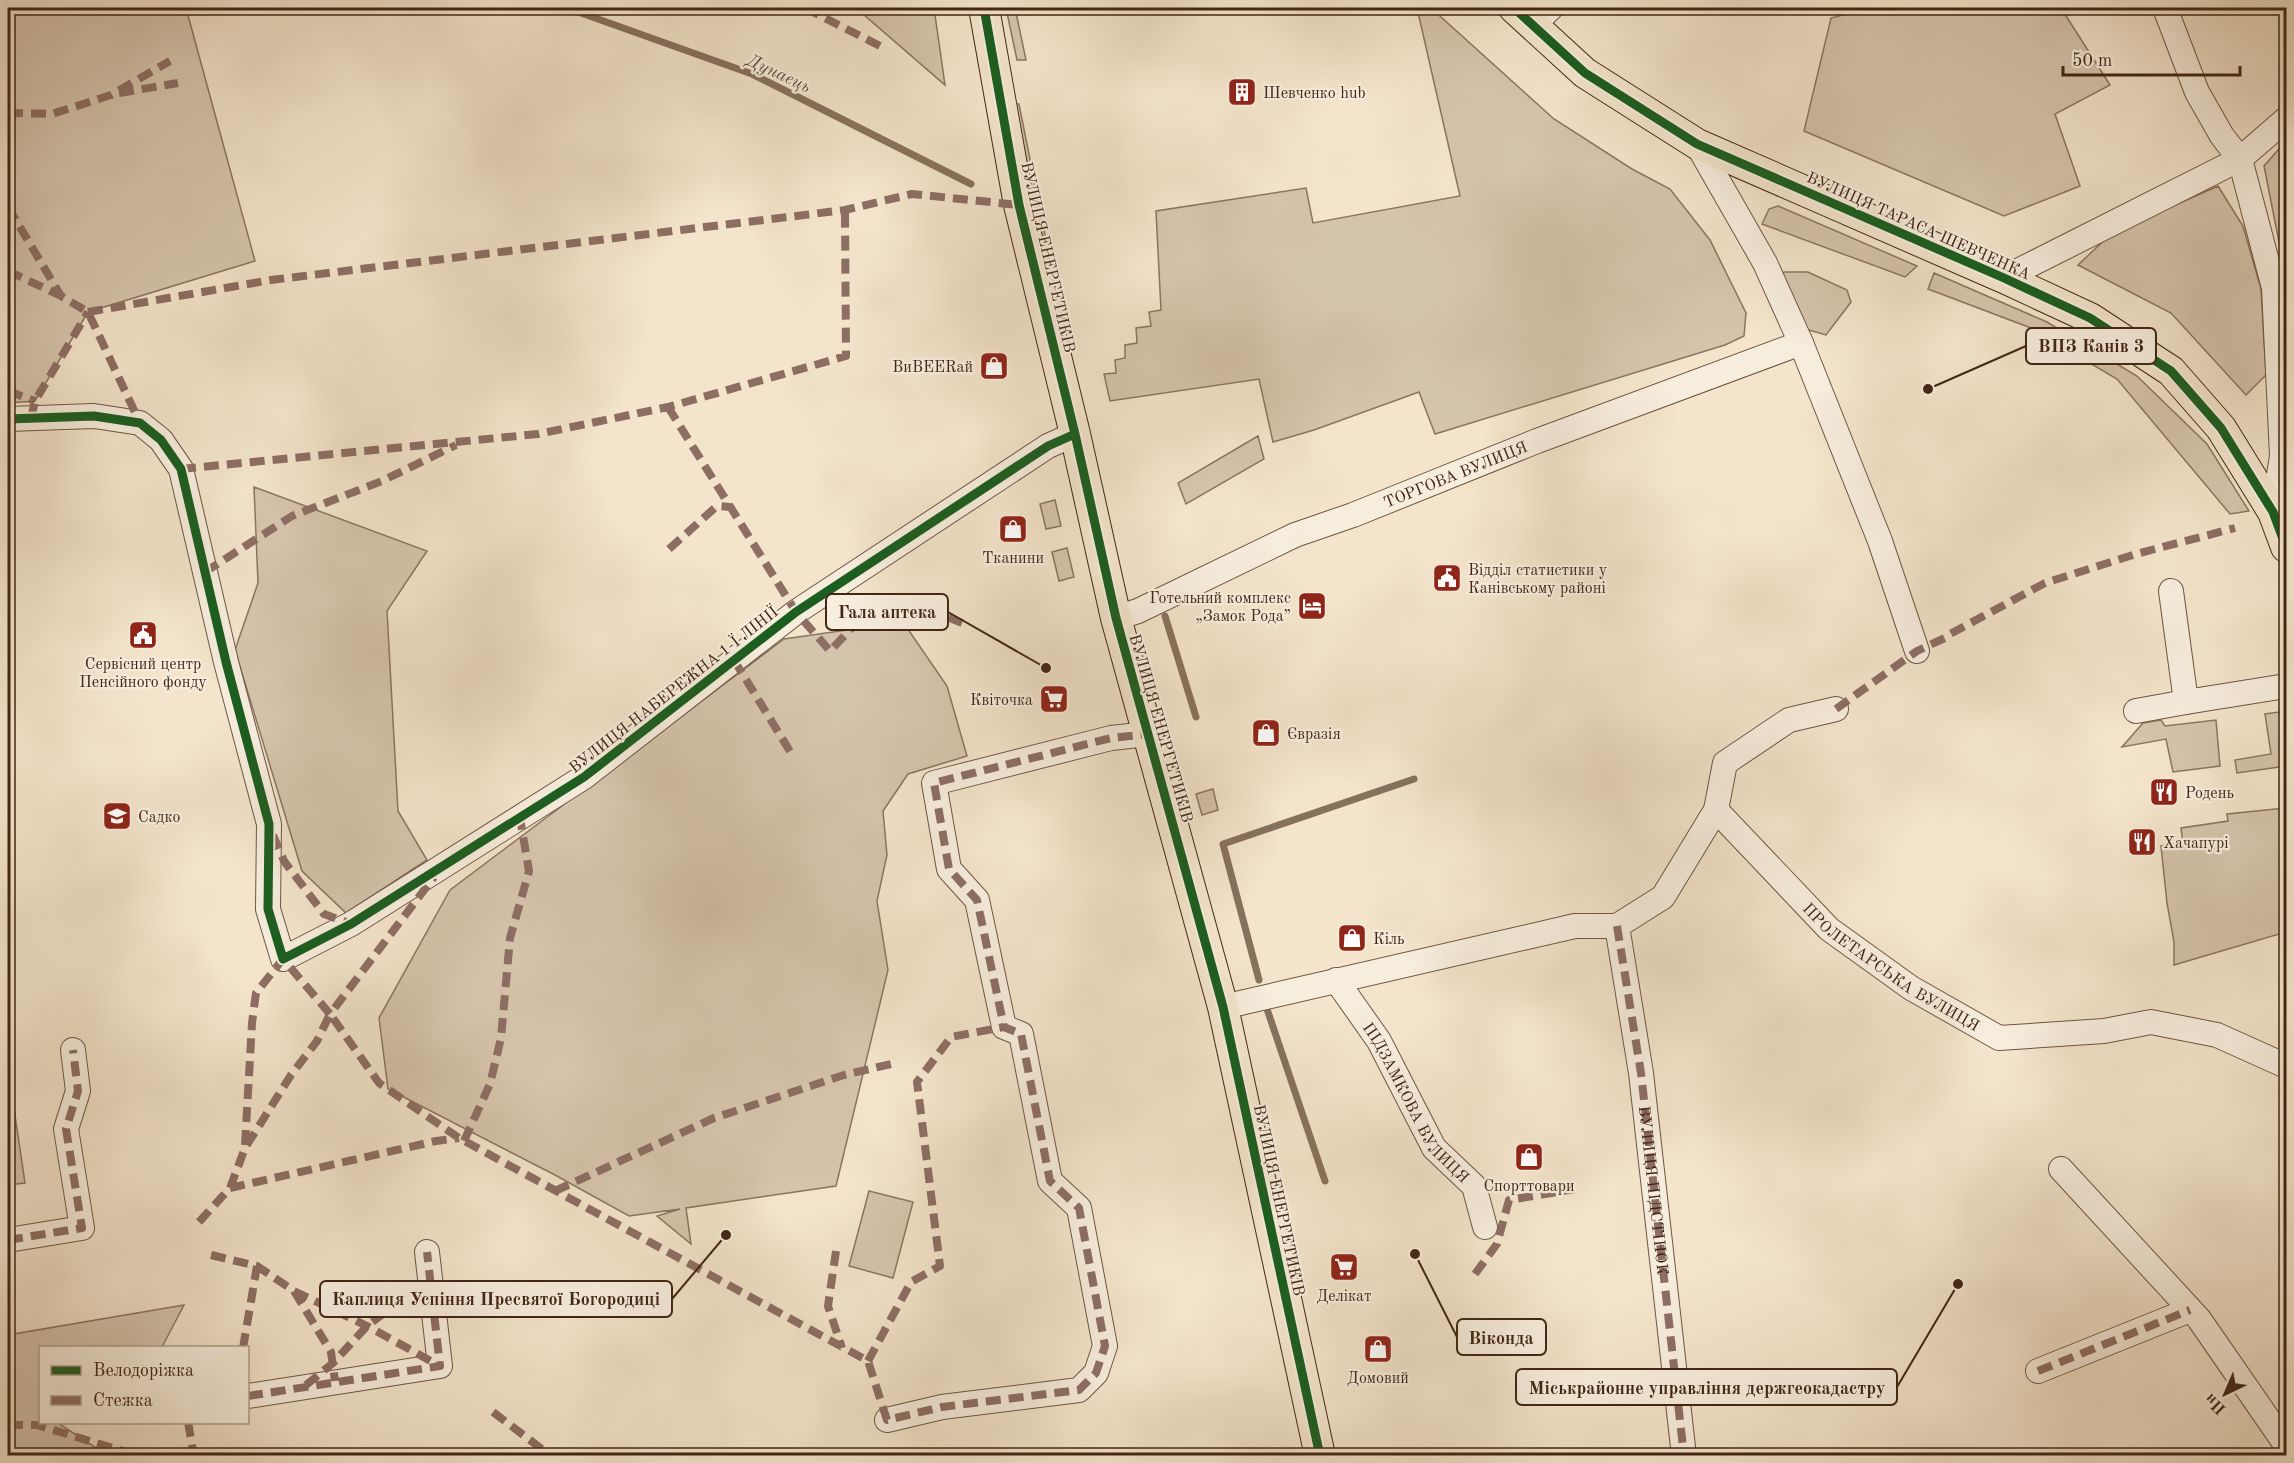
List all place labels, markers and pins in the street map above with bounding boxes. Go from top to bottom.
building icon: Шевченко hub [1226,76,1258,108]
place label: Шевченко hub [1263,86,1366,102]
callout: ВПЗ Канів 3 [2026,328,2156,364]
shop icon: ВиBEERай [978,350,1010,382]
place label: ВиBEERай [892,360,973,376]
shop icon: Тканини [997,513,1029,545]
place label: Тканини [982,551,1044,567]
public building icon: Відділ статистики у Канівському районі [1431,562,1463,594]
place label: Відділ статистики у Канівському районі [1468,563,1608,597]
hotel icon: Готельний комплекс „Замок Рода” [1296,590,1328,622]
place label: Готельний комплекс „Замок Рода” [1149,591,1291,625]
callout: Гала аптека [826,594,948,630]
public building icon: Сервісний центр Пенсійного фонду [127,619,159,651]
place label: Сервісний центр Пенсійного фонду [79,657,207,691]
supermarket icon: Квіточка [1038,683,1070,715]
place label: Квіточка [970,693,1033,709]
shop icon: Євразія [1250,717,1282,749]
place label: Євразія [1287,727,1341,743]
restaurant icon: Родень [2148,776,2180,808]
place label: Родень [2185,786,2234,802]
school or university icon: Садко [101,800,133,832]
place label: Садко [138,810,180,826]
restaurant icon: Хачапурі [2126,826,2158,858]
place label: Хачапурі [2163,836,2229,852]
shop icon: Кіль [1336,922,1368,954]
place label: Кіль [1373,932,1405,948]
shop icon: Спорттовари [1513,1141,1545,1173]
place label: Спорттовари [1483,1179,1575,1195]
supermarket icon: Делікат [1328,1251,1360,1283]
callout: Каплиця Успіння Пресвятої Богородиці [320,1281,672,1317]
place label: Делікат [1316,1289,1372,1305]
callout: Віконда [1457,1319,1546,1355]
shop icon: Домовий [1362,1333,1394,1365]
callout: Міськрайонне управління держгеокадастру [1516,1369,1897,1405]
place label: Домовий [1347,1371,1409,1387]

